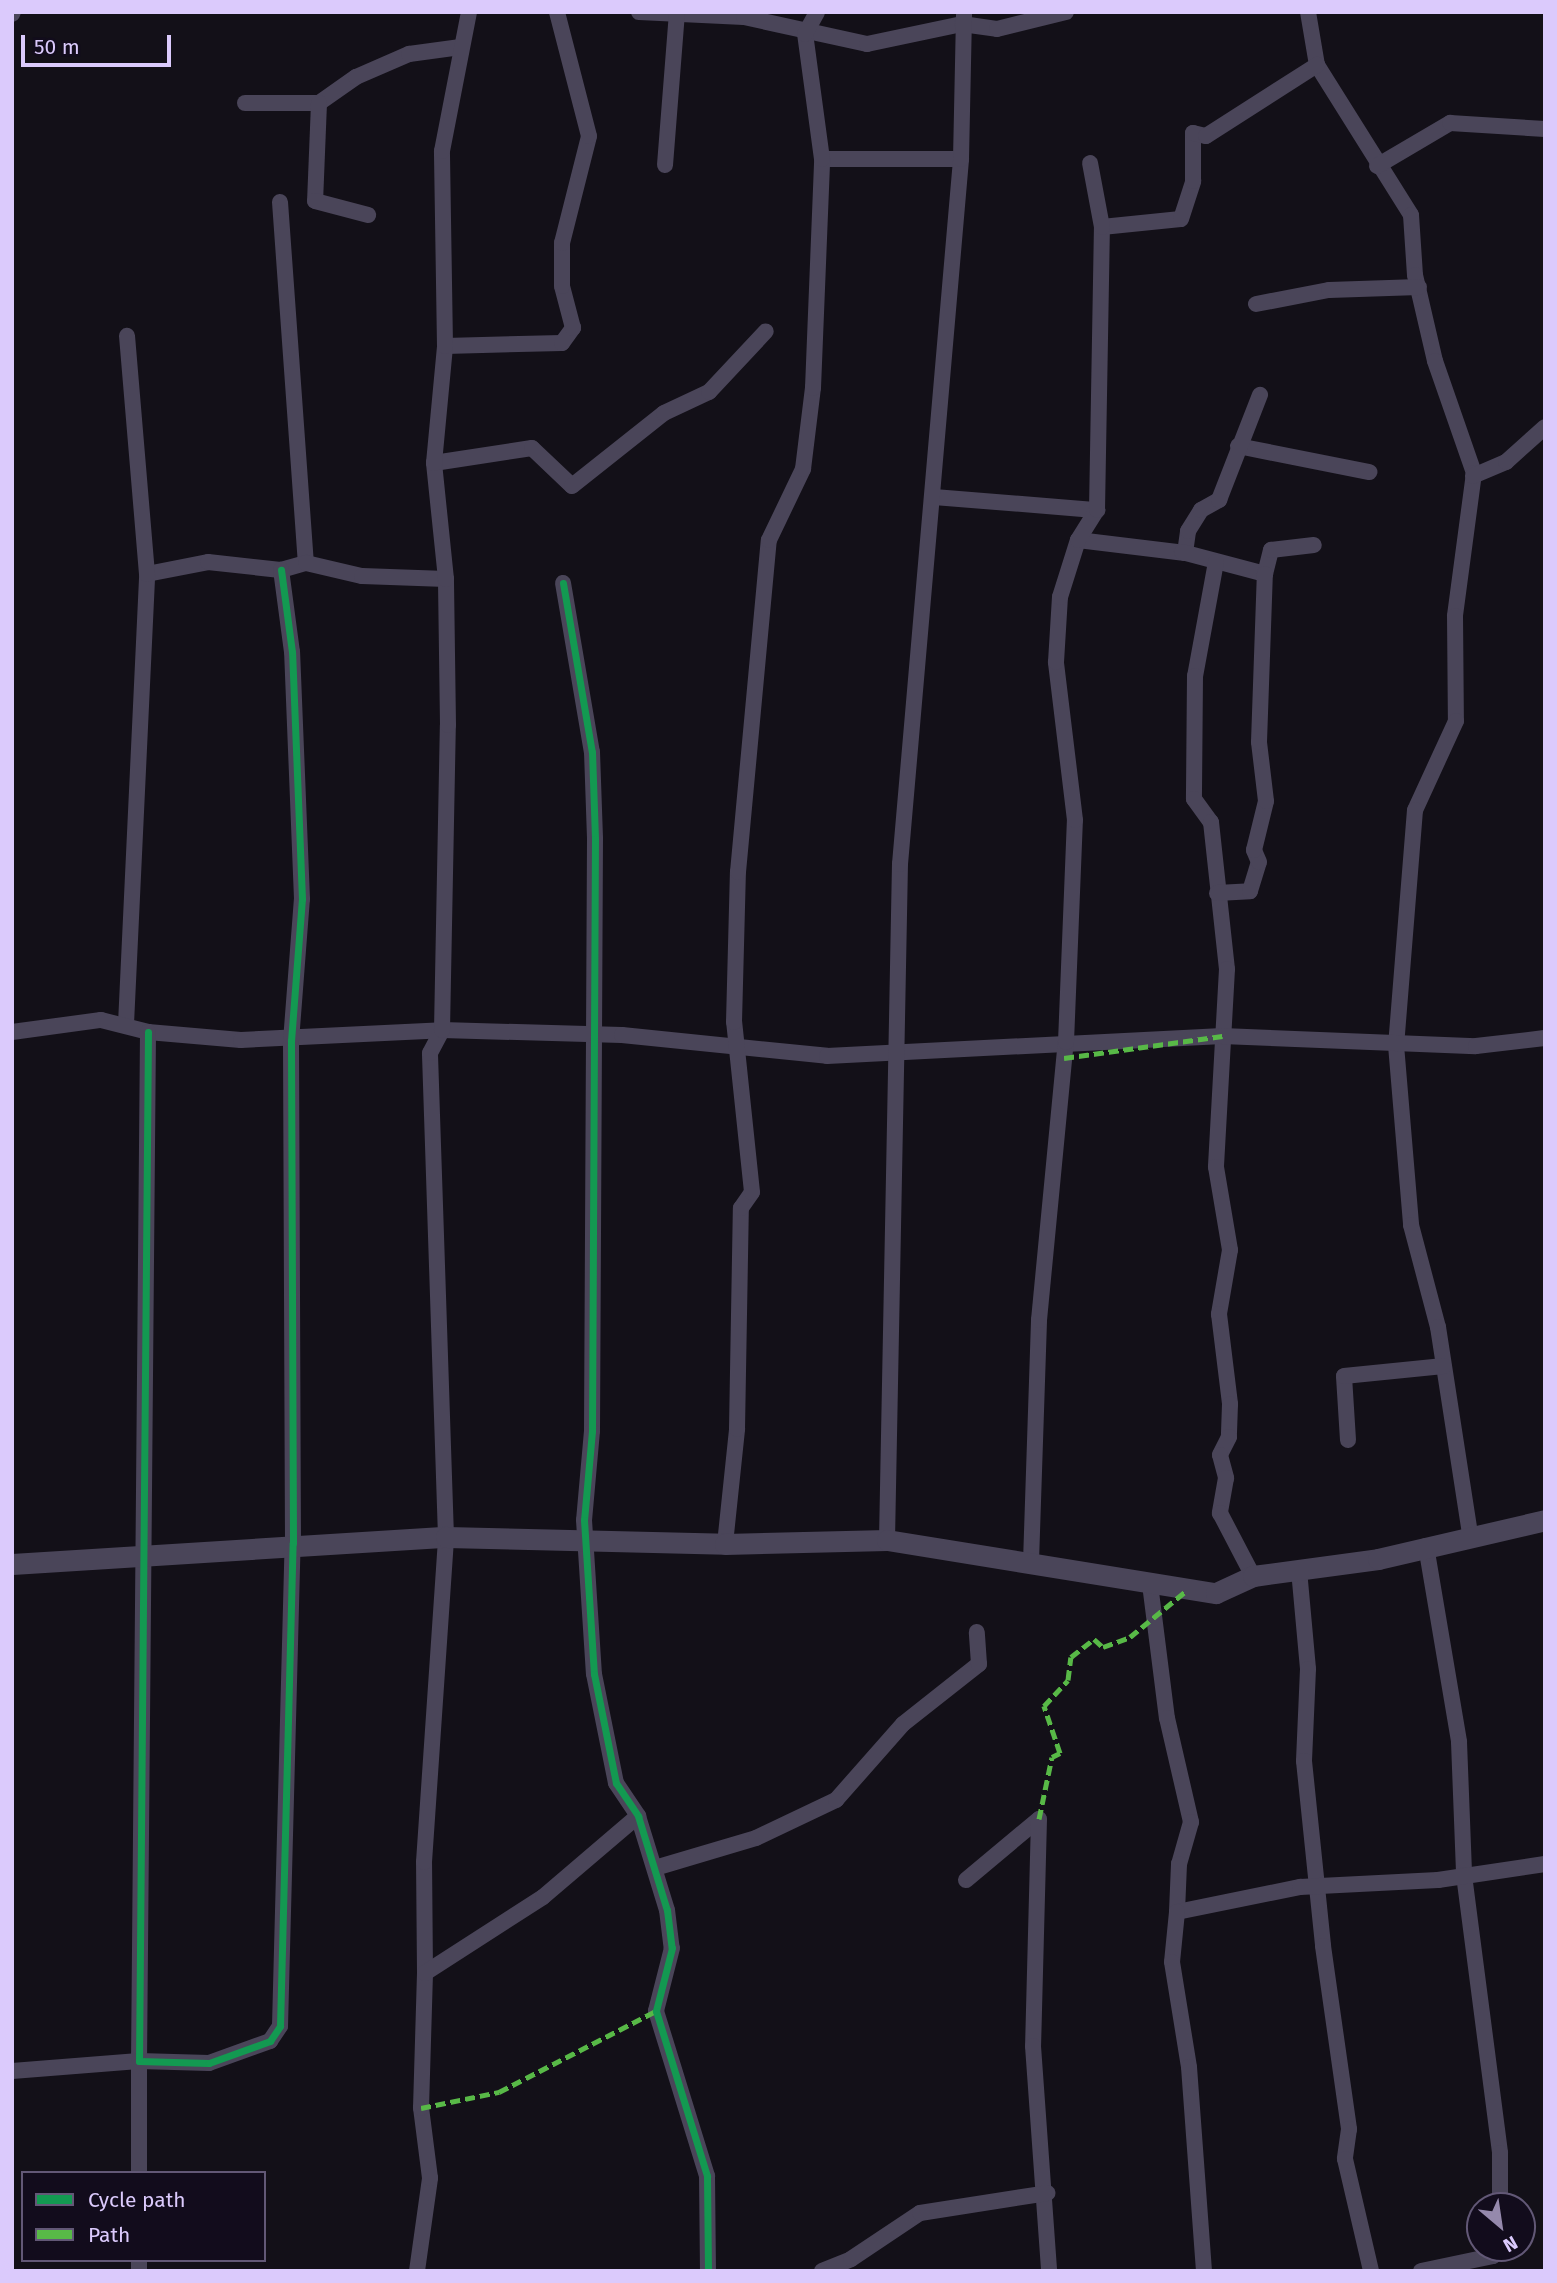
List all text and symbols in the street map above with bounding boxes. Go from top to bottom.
scale bar [24,21,175,65]
text: 50 m [34,34,80,60]
legend [21,2171,266,2262]
text: Cycle path [88,2187,186,2213]
north arrow [1466,2192,1536,2262]
text: Path [88,2222,130,2248]
text: N [1499,2231,1522,2257]

